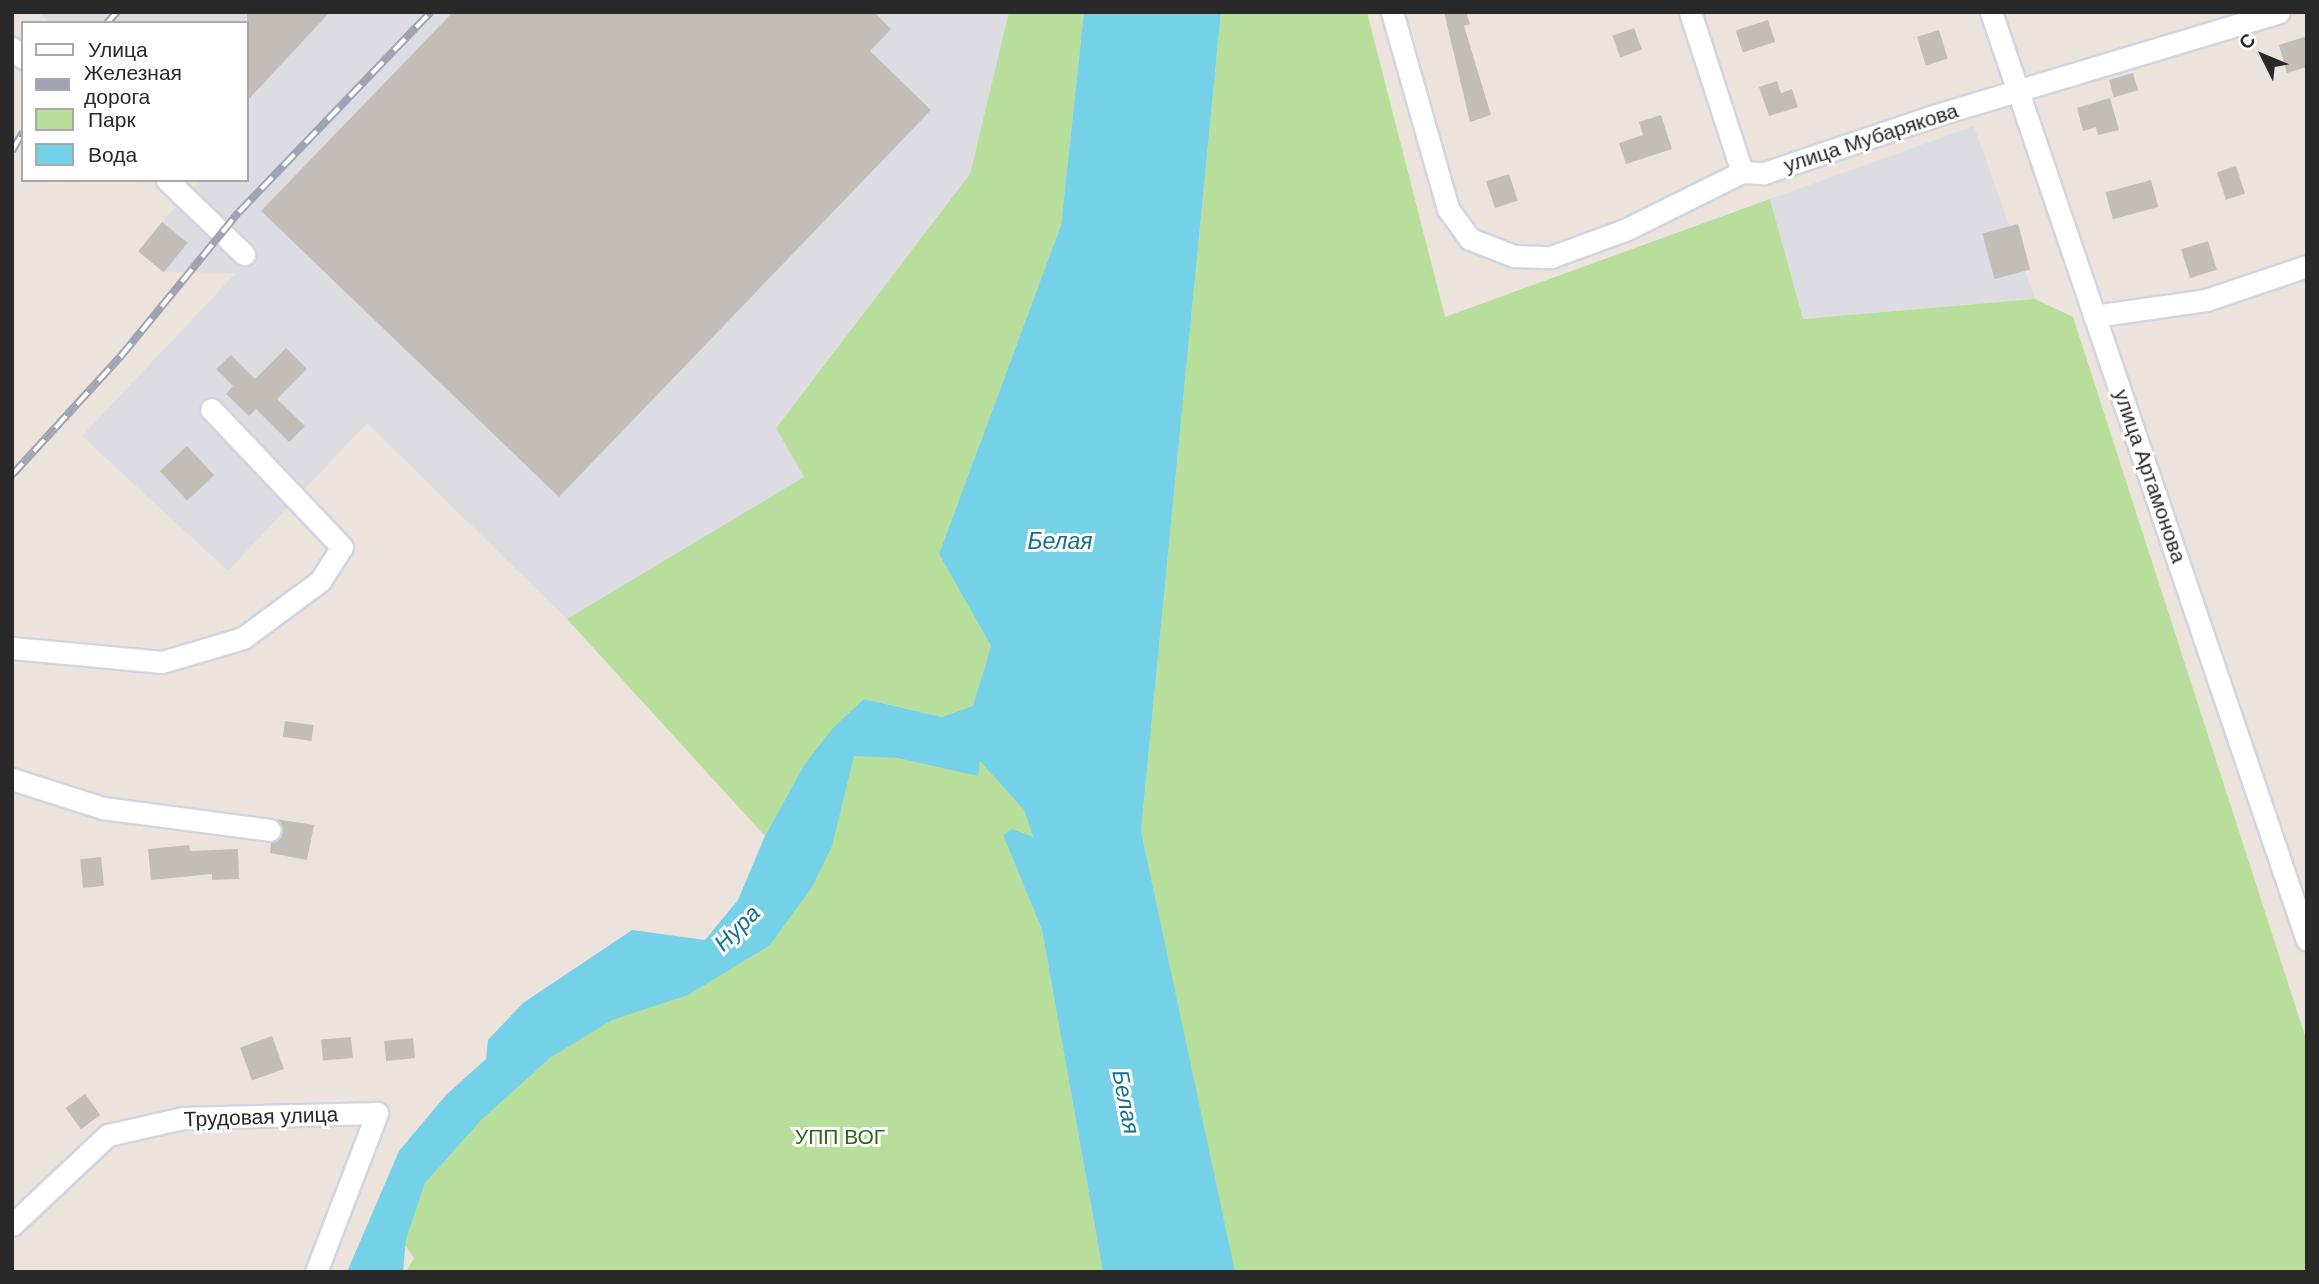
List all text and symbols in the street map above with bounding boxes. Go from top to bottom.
legend [21,21,248,182]
north arrow [2228,21,2298,91]
text: С [2235,29,2260,54]
text: Улица [88,38,148,61]
text: Железная дорога [84,61,182,108]
street label: улица Мубарякова [1781,98,1961,178]
text: Парк [88,108,136,131]
text: Вода [88,143,137,166]
street label: улица Артамонова [2108,386,2192,566]
water label: Белая [1027,527,1093,555]
water label: Нура [708,899,766,957]
water label: Белая [1106,1067,1146,1137]
street label: Трудовая улица [183,1102,339,1132]
park label: УПП ВОГ [795,1124,885,1150]

